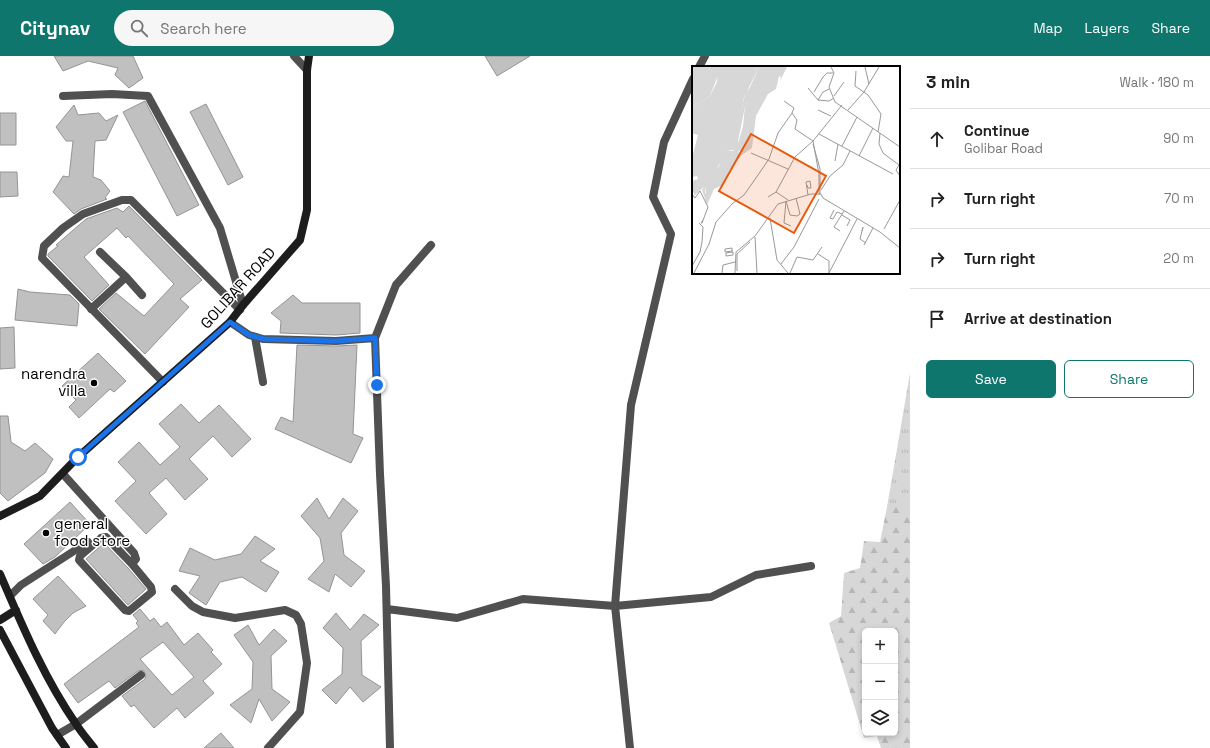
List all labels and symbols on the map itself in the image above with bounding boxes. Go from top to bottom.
inset map [692,66,900,274]
street label: GOLIBAR ROAD [196,243,279,332]
place label: narendra villa [21,364,86,400]
route end [368,376,386,394]
marker: narendra villa [89,378,99,388]
route start [69,448,87,466]
place label: general food store [54,514,130,550]
marker: general food store [41,528,51,538]

